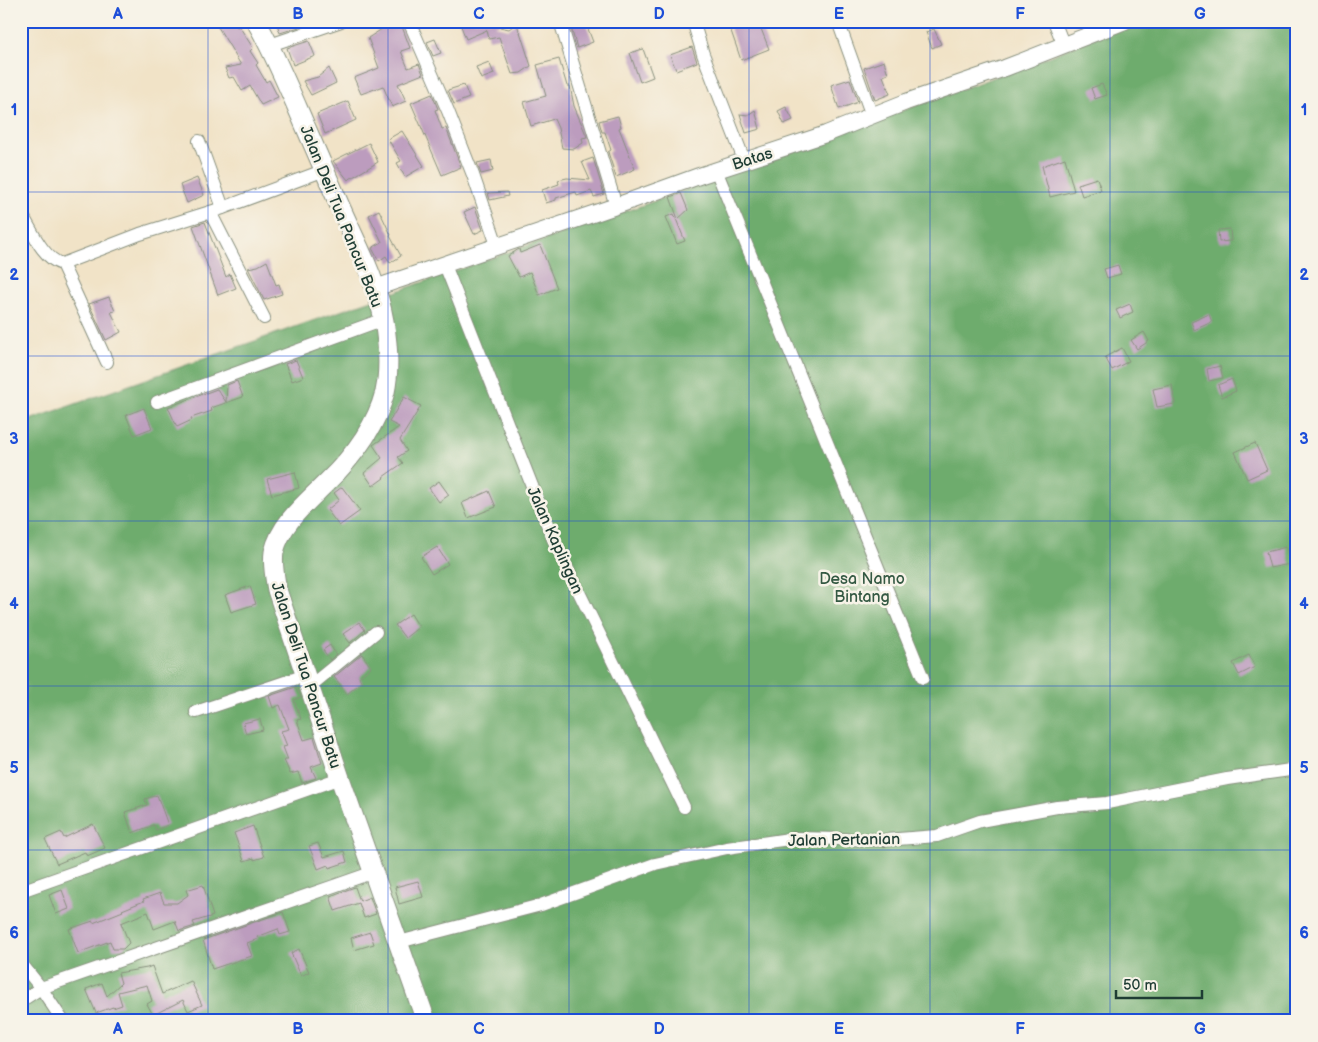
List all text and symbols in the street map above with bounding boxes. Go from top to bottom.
text: A [112,5,123,24]
text: B [292,5,304,24]
text: C [473,5,485,24]
text: D [653,5,665,24]
text: E [834,5,844,24]
text: F [1015,5,1025,24]
text: G [1194,5,1206,24]
text: 1 [11,101,17,120]
text: 1 [1301,101,1307,120]
street label: Jalan Deli Tua Pancur Batu [295,123,386,310]
street label: Batas [730,144,775,175]
text: 2 [9,266,19,285]
text: 2 [1299,266,1309,285]
text: 3 [9,430,19,449]
text: 3 [1299,430,1309,449]
street label: Jalan Kaplingan [523,484,587,597]
park label: Desa Namo Bintang [819,570,905,607]
street label: Jalan Deli Tua Pancur Batu [266,580,345,771]
text: 4 [9,595,19,614]
text: 4 [1299,595,1309,614]
text: 5 [9,759,19,778]
text: 5 [1299,759,1309,778]
street label: Jalan Pertanian [788,830,900,851]
text: 6 [9,924,19,943]
text: 6 [1299,924,1309,943]
scale bar [1116,967,1202,999]
text: 50 m [1123,976,1157,995]
text: A [112,1020,123,1039]
text: B [292,1020,304,1039]
text: C [473,1020,485,1039]
text: D [653,1020,665,1039]
text: E [834,1020,844,1039]
text: F [1015,1020,1025,1039]
text: G [1194,1020,1206,1039]

